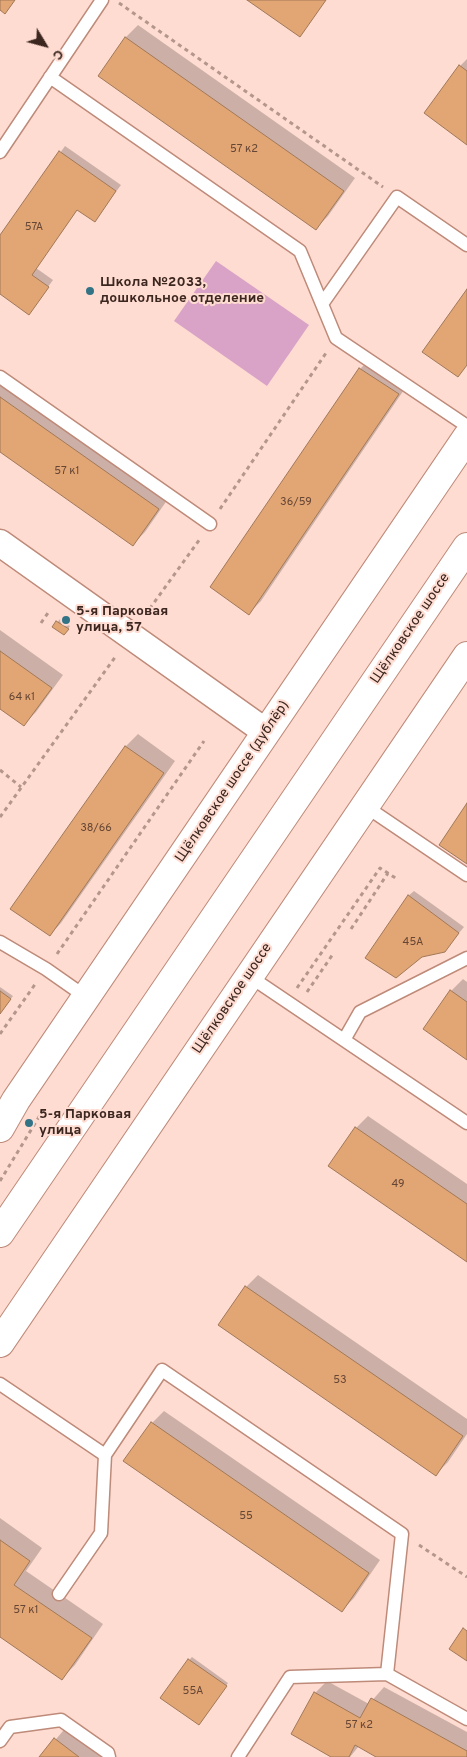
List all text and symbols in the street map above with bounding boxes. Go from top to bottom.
north arrow [20,20,70,70]
text: С [48,46,67,63]
house number: 57 к2 [230,143,258,157]
house number: 57А [25,221,43,235]
place label: Школа №2033, дошкольное отделение [100,275,264,308]
marker: Школа №2033, дошкольное отделение [84,285,96,297]
house number: 57 к1 [54,465,80,479]
house number: 36/59 [280,496,312,510]
street label: Щёлковское шоссе [368,571,454,687]
place label: 5-я Парковая улица, 57 [76,604,168,636]
marker: 5-я Парковая улица, 57 [60,614,72,626]
house number: 64 к1 [9,691,35,705]
street label: Щёлковское шоссе (дублёр) [172,698,294,866]
house number: 38/66 [80,822,112,836]
house number: 45А [403,936,423,950]
street label: Щёлковское шоссе [190,941,276,1057]
place label: 5-я Парковая улица [39,1107,131,1140]
marker: 5-я Парковая улица [23,1117,35,1129]
house number: 49 [391,1178,405,1192]
house number: 53 [333,1374,347,1388]
house number: 55 [239,1510,253,1524]
house number: 57 к1 [13,1604,39,1618]
house number: 55А [183,1685,203,1699]
house number: 57 к2 [345,1719,373,1733]

